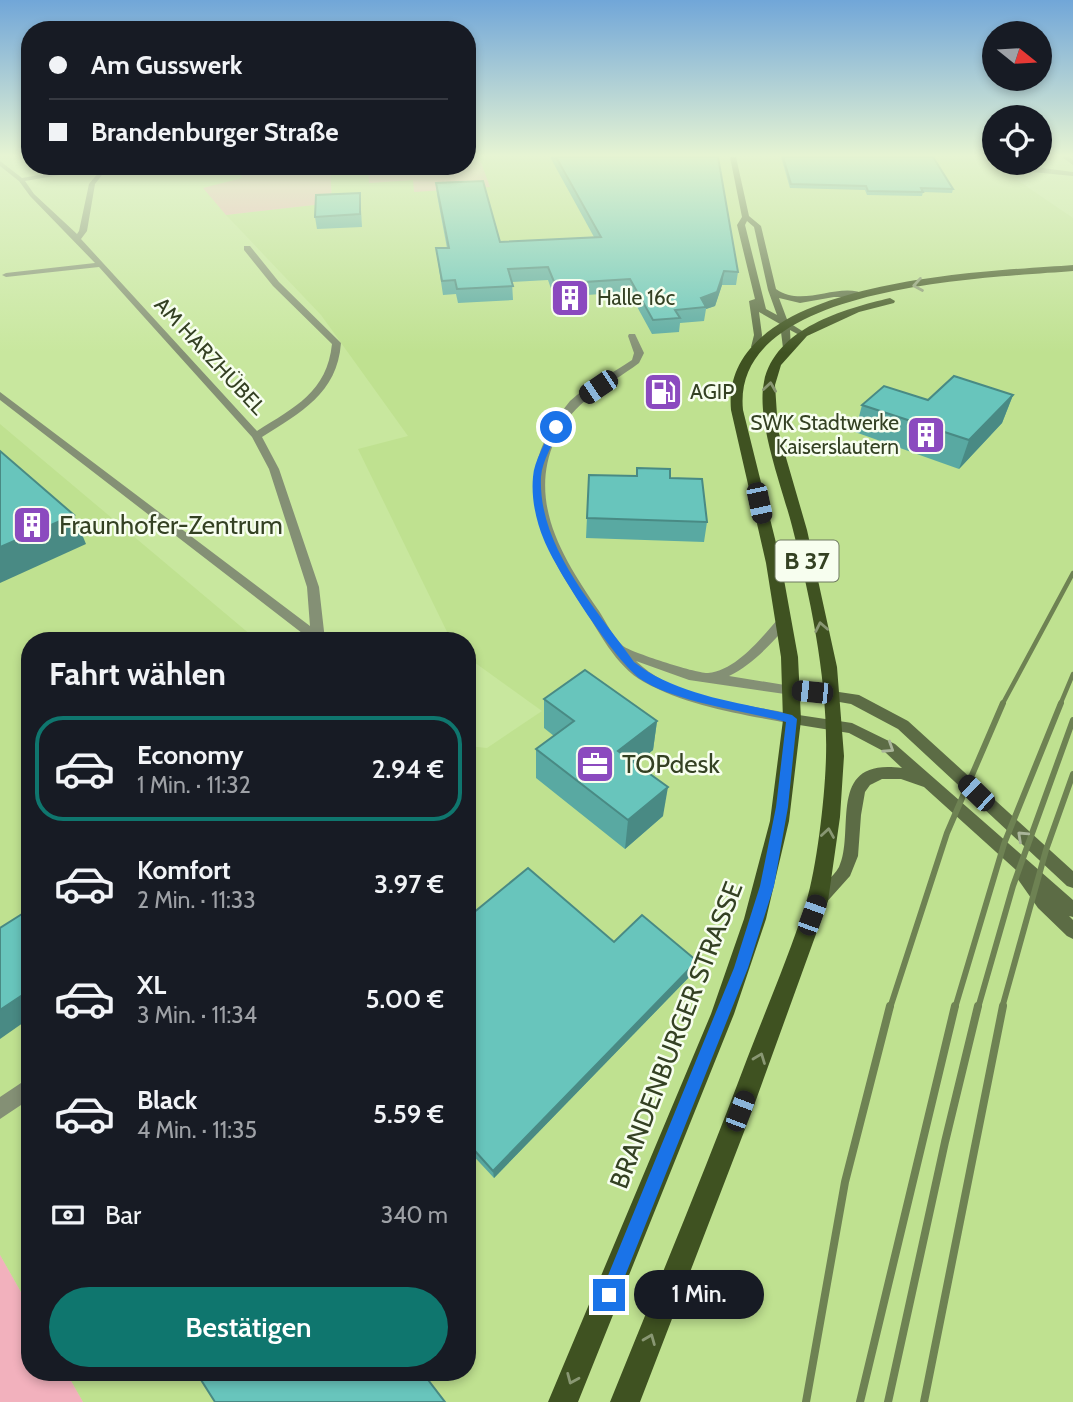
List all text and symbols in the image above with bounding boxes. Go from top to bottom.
north arrow [982,21,1052,91]
map controls [982,21,1052,175]
text: Am Gusswerk [91,49,242,81]
button: locate [982,105,1052,175]
text: Brandenburger Straße [91,116,339,148]
building icon: Halle 16c [549,277,591,319]
one-way arrow [913,277,924,292]
place label: Halle 16c [597,285,675,310]
street label: AM HARZHÜBEL [150,292,271,420]
car [575,367,622,407]
fuel station icon: AGIP [642,371,684,413]
place label: AGIP [690,379,734,404]
one-way arrow [762,381,777,393]
place label: SWK Stadtwerke Kaiserslautern [750,410,899,459]
route start [540,411,572,443]
building icon: SWK Stadtwerke Kaiserslautern [905,414,947,456]
car [745,480,774,526]
building icon: Fraunhofer-Zentrum [11,504,53,546]
place label: Fraunhofer-Zentrum [59,509,283,541]
road number: B 37 [776,540,838,582]
one-way arrow [814,621,829,633]
text: Fahrt wählen [49,654,226,693]
car [791,679,834,705]
icon: car [53,737,116,800]
text: Economy [137,739,243,771]
one-way arrow [881,740,894,752]
office icon: TOPdesk [574,743,616,785]
place label: TOPdesk [622,748,720,780]
text: 2.94 € [372,753,444,785]
text: 1 Min. · 11:32 [137,771,251,799]
car [954,771,999,815]
one-way arrow [820,827,835,839]
one-way arrow [1017,831,1030,844]
icon: car [53,852,116,915]
text: Komfort [137,854,231,886]
text: 3.97 € [374,868,444,900]
street label: BRANDENBURGER STRASSE [603,877,749,1193]
text: 2 Min. · 11:33 [137,886,256,914]
car [795,892,830,938]
icon: car [53,967,116,1030]
text: XL [137,969,166,1001]
text: 5.00 € [365,983,444,1015]
text: 3 Min. · 11:34 [137,1001,257,1029]
one-way arrow [752,1053,766,1065]
icon: car [53,1082,116,1145]
text: Black [137,1084,197,1116]
car [723,1088,758,1134]
text: 5.59 € [373,1098,444,1130]
text: 4 Min. · 11:35 [137,1116,257,1144]
icon: cash [49,1196,87,1234]
text: Bar [105,1199,141,1231]
text: 340 m [381,1201,448,1229]
callout: 1 Min. [634,1270,763,1320]
route end [593,1279,625,1311]
text: 1 Min. [671,1280,727,1308]
button: Bestätigen [49,1287,448,1367]
one-way arrow [641,1333,655,1345]
one-way arrow [567,1372,581,1384]

